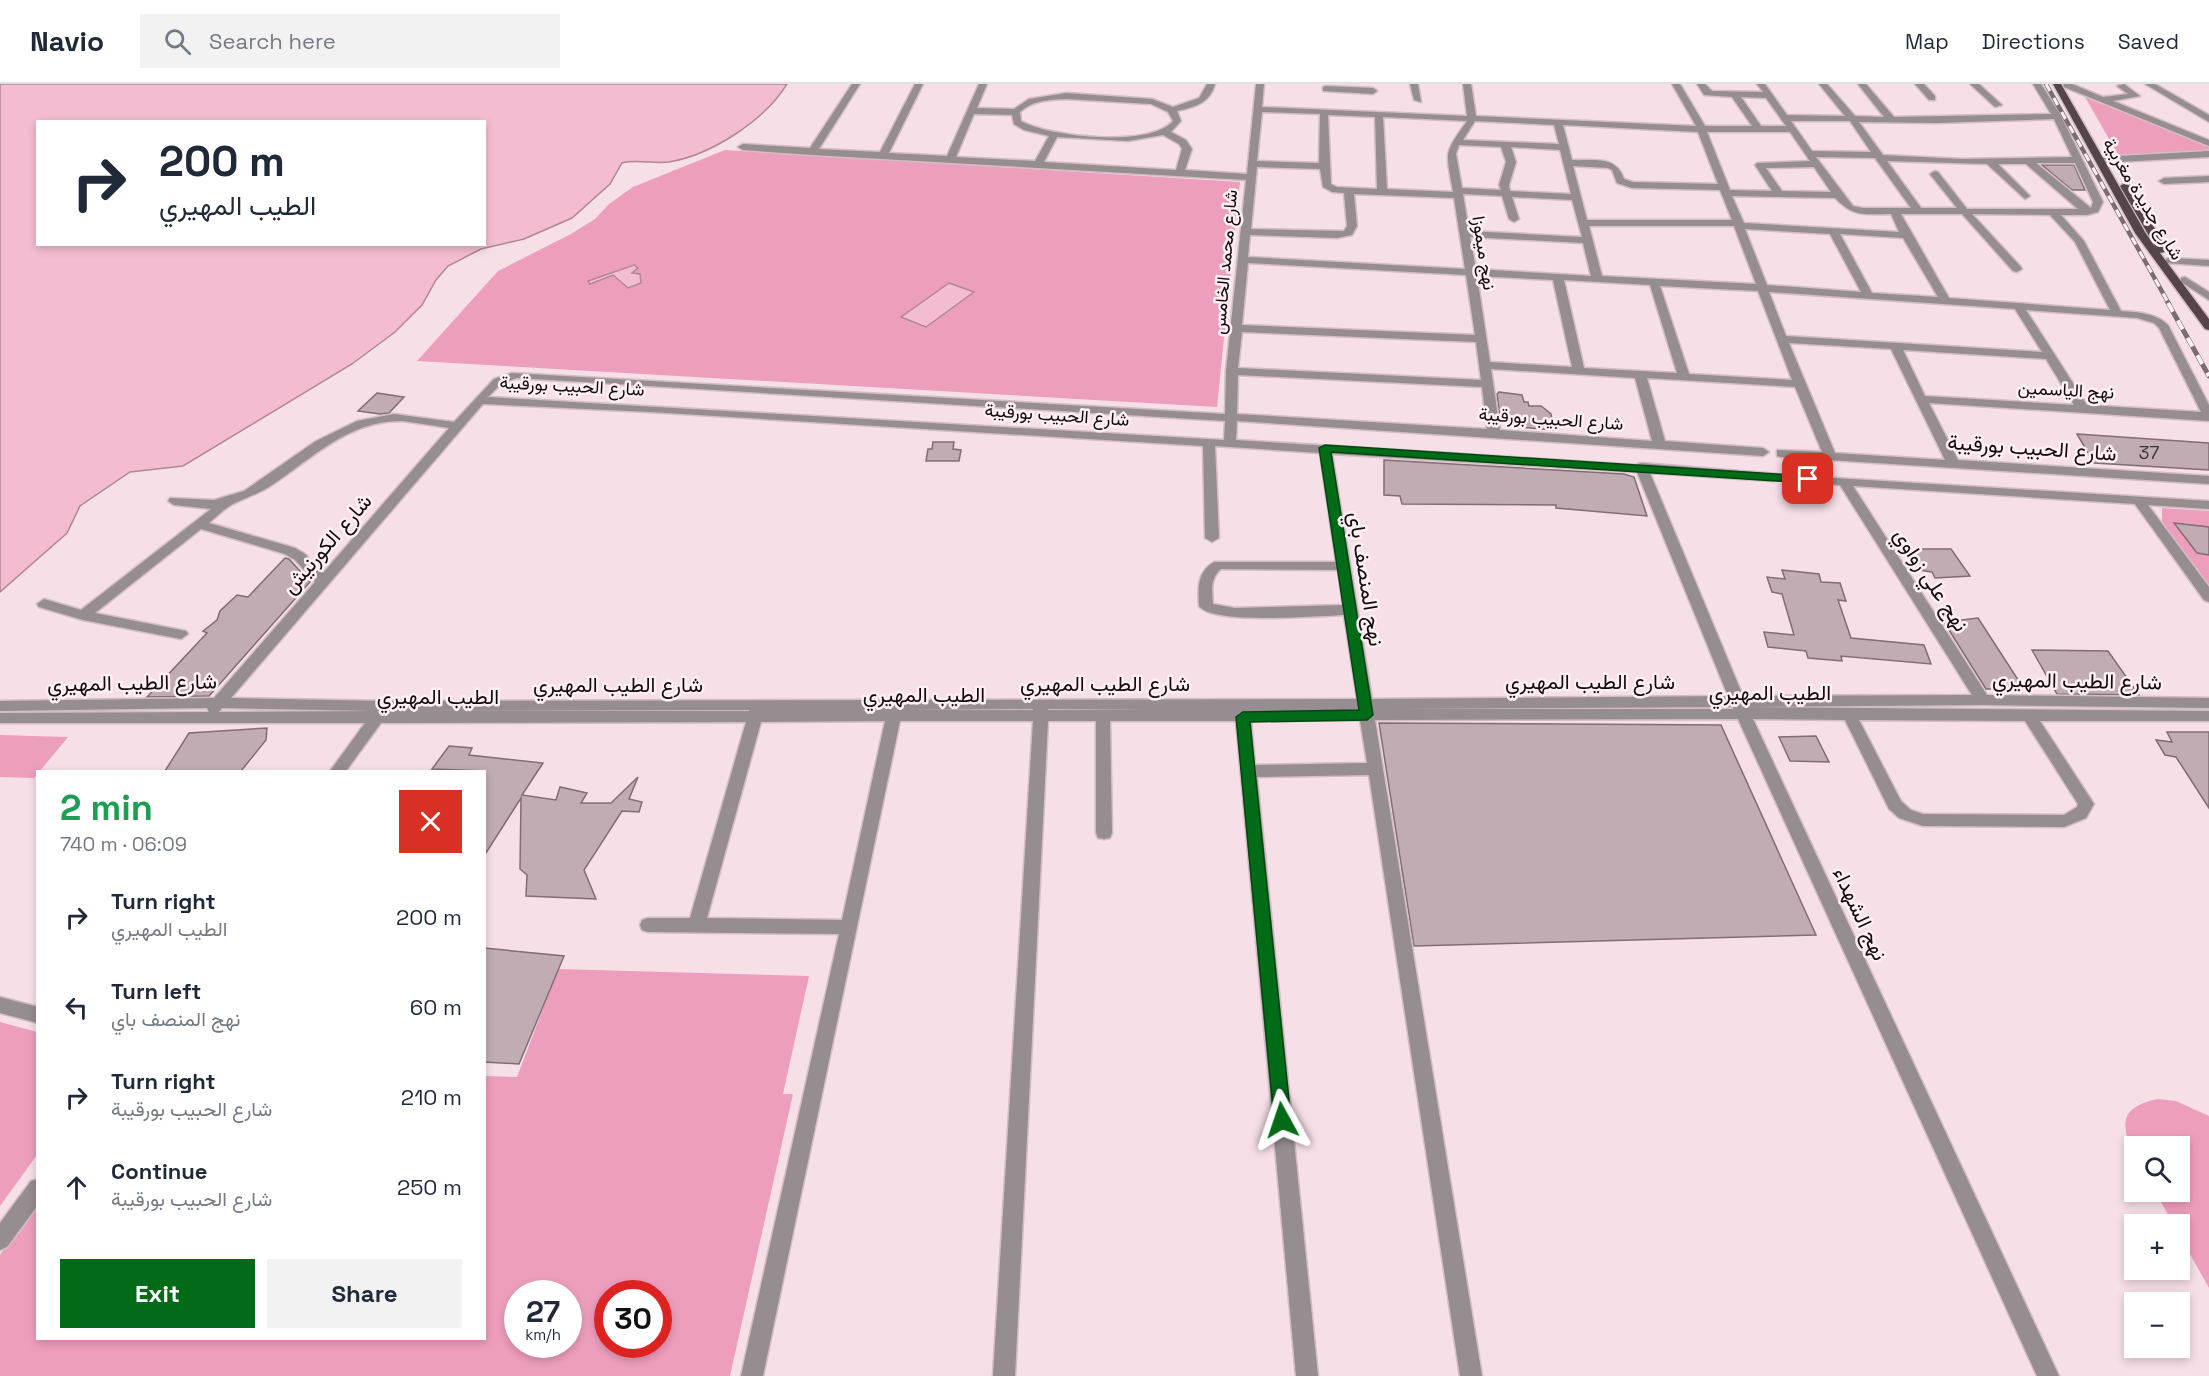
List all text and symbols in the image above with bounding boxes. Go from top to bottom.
search box [140,14,560,68]
text: Navio [30,23,104,59]
icon: search [161,25,194,58]
text: Search here [209,27,336,55]
text: Map [1905,28,1949,55]
text: Directions [1982,28,2085,55]
text: Saved [2118,28,2179,55]
street label: شارع جديدة مغربية [2097,134,2189,264]
text: 200 m [159,135,285,188]
icon: right [60,144,138,222]
text: الطيب المهيري [159,188,316,223]
street label: شارع محمد الخامس [1207,189,1243,335]
street label: نهج ميموزا [1466,214,1502,292]
street label: شارع الحبيب بورقيبة [499,370,645,402]
street label: نهج الياسمين [2017,375,2115,405]
street label: شارع الحبيب بورقيبة [984,398,1130,432]
street label: شارع الحبيب بورقيبة [1478,402,1624,436]
street label: شارع الحبيب بورقيبة [1947,428,2117,468]
house number: 37 [2138,441,2160,464]
pin [1782,453,1833,504]
icon: arrive [1791,462,1824,495]
street label: شارع الكورنيش [276,488,378,600]
street label: نهج المنصف باي [1339,510,1390,649]
street label: نهج علي زواوي [1885,523,1975,639]
street label: شارع الطيب المهيري [1992,666,2162,699]
street label: شارع الطيب المهيري [47,668,217,701]
street label: شارع الطيب المهيري [1505,668,1675,699]
street label: شارع الطيب المهيري [1020,670,1190,701]
street label: شارع الطيب المهيري [533,671,703,702]
street label: الطيب المهيري [1709,679,1831,710]
street label: الطيب المهيري [863,681,985,712]
street label: الطيب المهيري [377,683,499,714]
text: 2 min [60,785,153,831]
button: close [399,790,462,853]
text: 740 m · 06:09 [60,831,187,857]
street label: نهج الشهداء [1826,863,1894,965]
text: Turn right [111,887,216,915]
icon: right [60,901,93,934]
text: 200 m [396,903,462,931]
text: الطيب المهيري [111,916,227,942]
text: Turn left [111,977,201,1005]
icon: left [60,991,93,1024]
text: 60 m [410,993,462,1021]
text: نهج المنصف باي [111,1006,240,1032]
text: Turn right [111,1067,216,1095]
icon: right [60,1081,93,1114]
text: 210 m [401,1083,462,1111]
position arrow [1250,1088,1314,1152]
text: شارع الحبيب بورقيبة [111,1096,272,1122]
map controls [2124,1136,2190,1358]
button: search [2124,1136,2190,1202]
text: Continue [111,1157,207,1185]
icon: ahead [60,1171,93,1204]
text: 250 m [397,1173,462,1201]
text: شارع الحبيب بورقيبة [111,1186,272,1212]
button: + [2124,1214,2190,1280]
button: Exit [60,1259,255,1328]
button: Share [267,1259,462,1328]
speed limit sign: 30 [594,1280,672,1358]
text: 27 [526,1292,560,1331]
button: − [2124,1292,2190,1358]
text: km/h [525,1325,561,1344]

